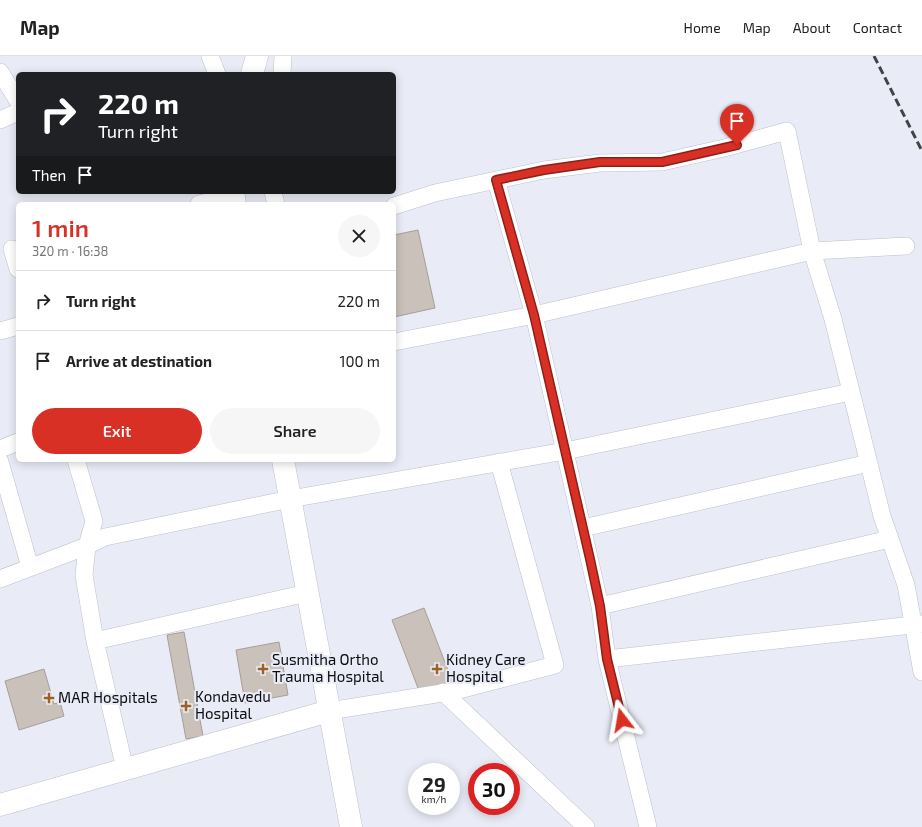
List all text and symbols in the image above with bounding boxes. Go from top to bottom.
text: Map [20,16,60,39]
text: Home [684,19,721,36]
text: Map [743,19,771,36]
text: About [793,19,831,36]
text: Contact [853,19,902,36]
text: 220 m [98,86,179,120]
icon: right [32,88,84,140]
pin [720,104,754,145]
icon: arrive [726,110,748,132]
text: Turn right [98,120,178,142]
icon: arrive [74,164,96,186]
text: Then [32,166,66,184]
text: 1 min [32,213,89,242]
button: close [338,215,380,257]
text: 320 m · 16:38 [32,243,108,259]
icon: right [32,290,54,312]
text: Turn right [66,292,136,310]
text: 220 m [338,292,380,310]
icon: arrive [32,350,54,372]
text: Arrive at destination [66,352,212,370]
text: 100 m [339,352,380,370]
button: Exit [32,408,202,454]
button: Share [210,408,380,454]
place label: Susmitha Ortho Trauma Hospital [272,650,384,685]
place label: Kidney Care Hospital [446,650,526,685]
marker: Susmitha Ortho Trauma Hospital [257,663,269,675]
marker: Kidney Care Hospital [431,663,443,675]
place label: Kondavedu Hospital [195,687,271,722]
place label: MAR Hospitals [58,688,158,706]
marker: MAR Hospitals [43,692,55,704]
position arrow [601,699,643,741]
marker: Kondavedu Hospital [180,700,192,712]
speed limit sign: 30 [468,763,520,815]
text: 29 [422,772,446,796]
text: km/h [422,793,446,805]

